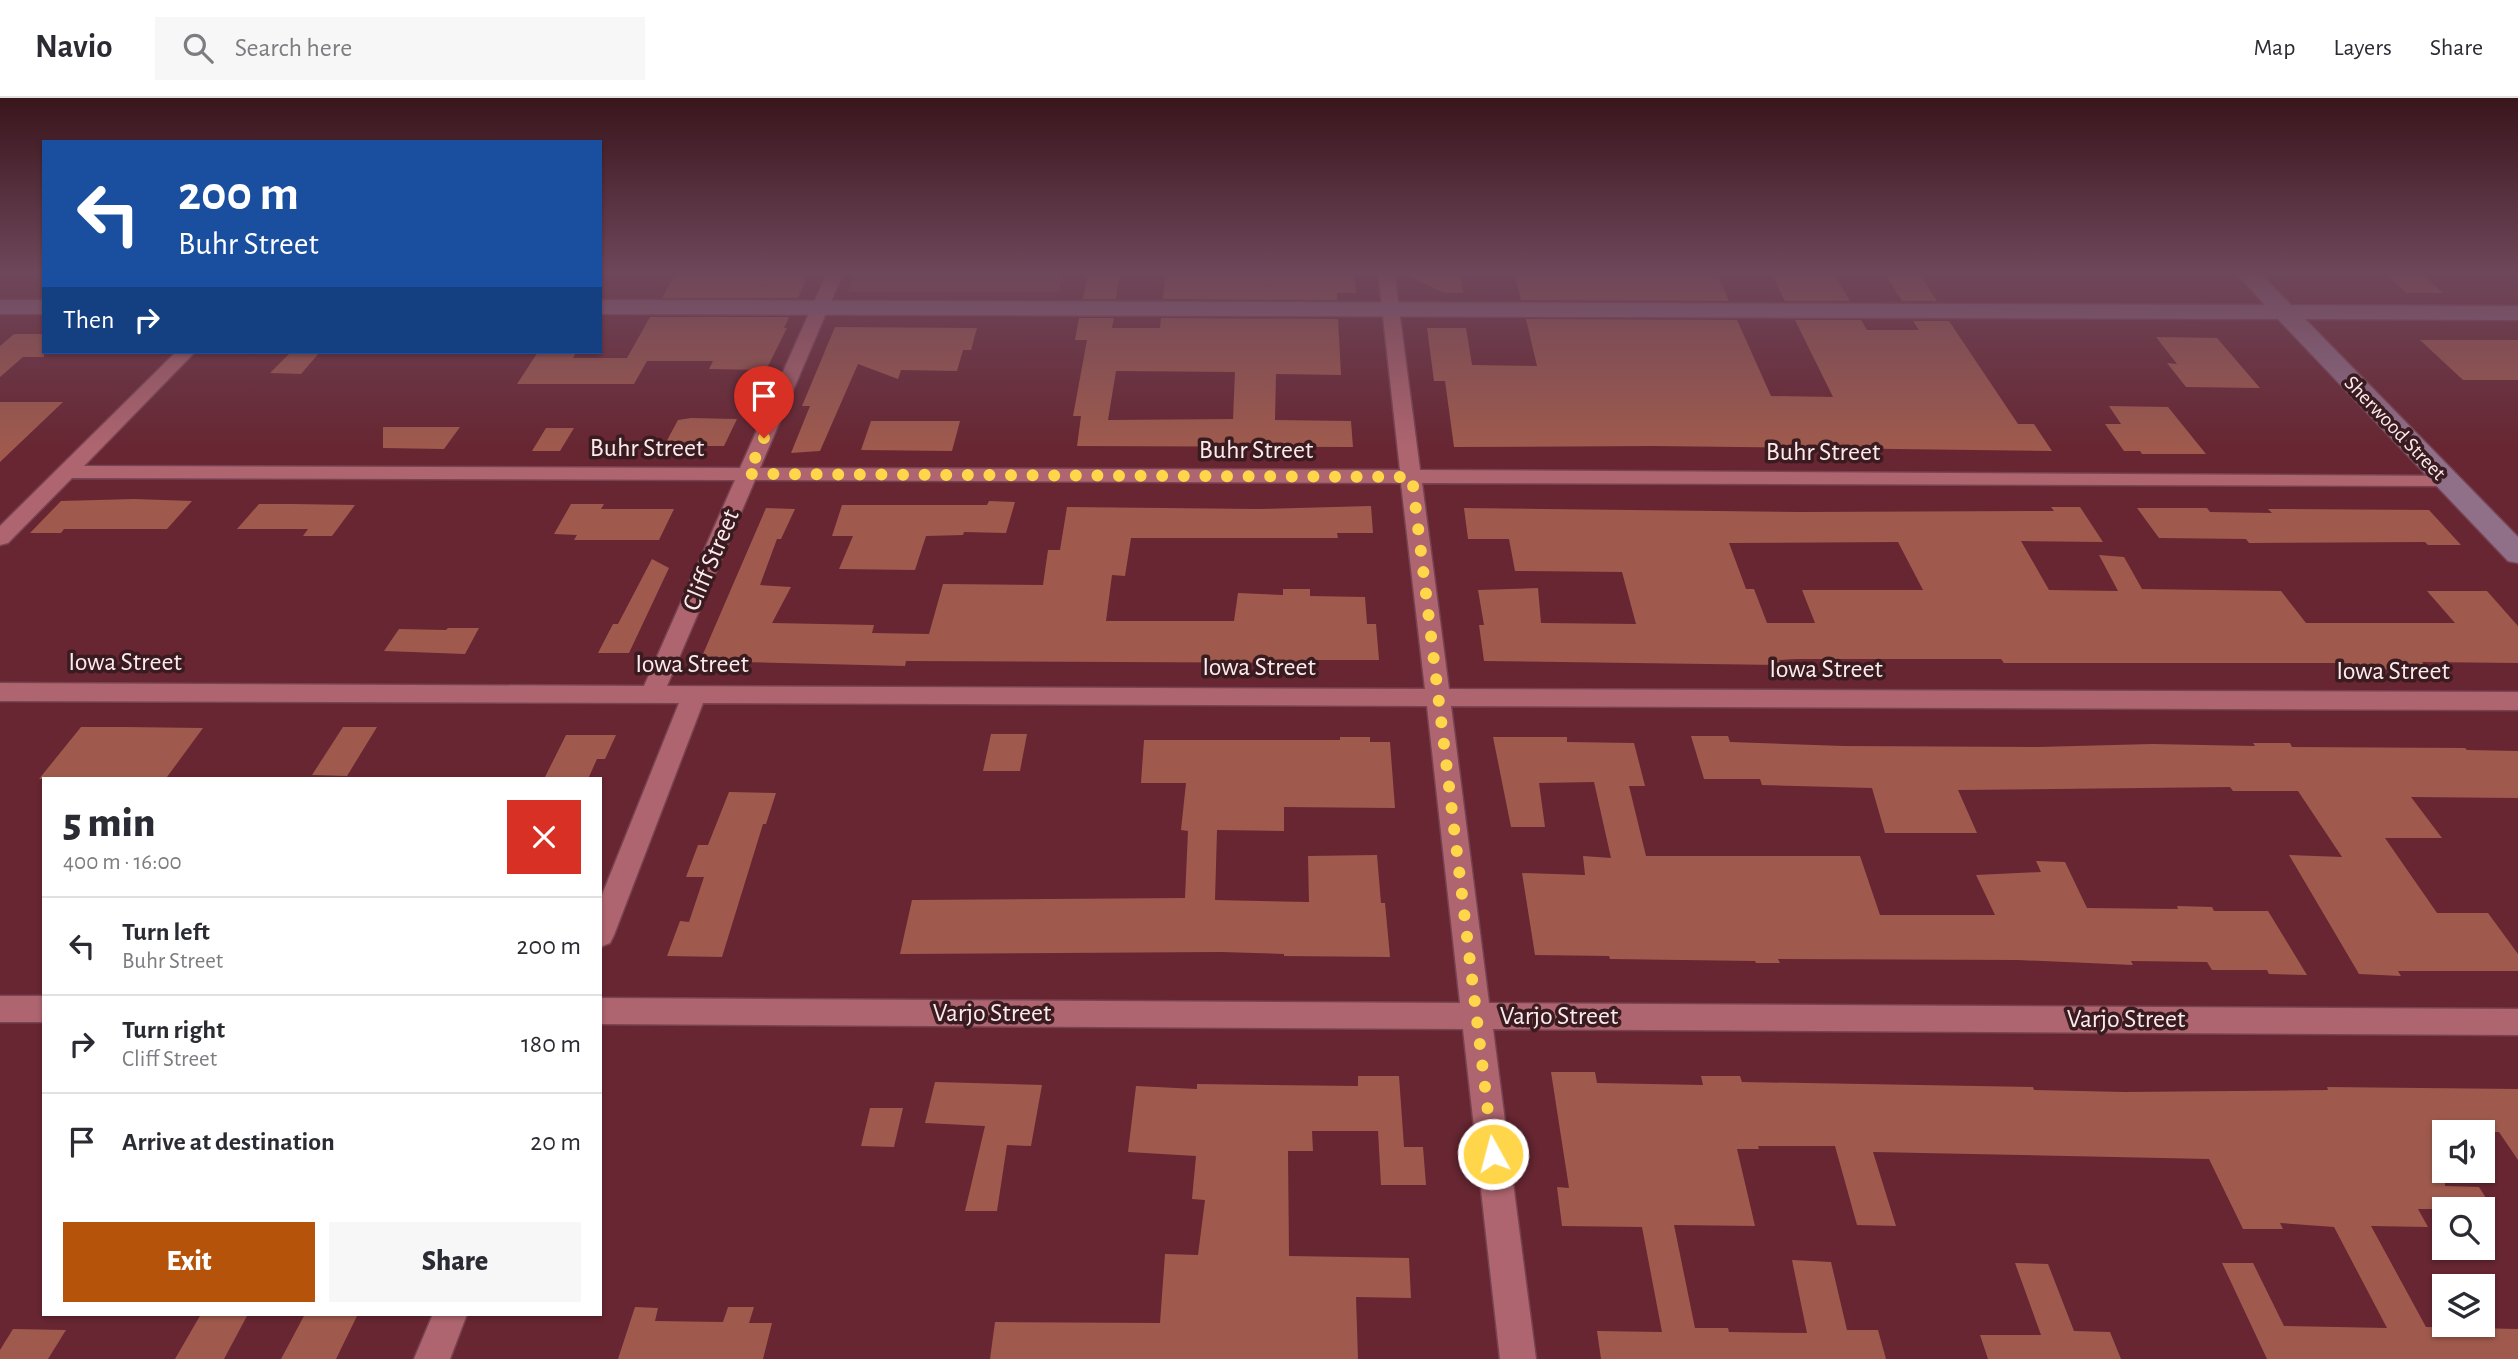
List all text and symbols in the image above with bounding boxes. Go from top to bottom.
search box [155,17,645,80]
icon: search [179,29,217,67]
text: Navio [35,31,113,64]
text: Search here [235,35,352,61]
text: Map [2253,36,2295,60]
text: Layers [2333,36,2392,60]
text: Share [2430,36,2483,60]
icon: left [63,168,154,259]
text: 200 m [178,170,299,219]
text: Buhr Street [178,228,319,260]
icon: right [128,301,166,339]
text: Then [63,307,114,333]
pin [734,366,794,438]
street label: Sherwood Street [2340,372,2450,484]
icon: arrive [745,377,783,415]
street label: Buhr Street [590,435,704,461]
street label: Buhr Street [1199,437,1313,463]
street label: Buhr Street [1766,439,1880,465]
street label: Cliff Street [678,505,744,615]
street label: Iowa Street [68,649,182,675]
street label: Iowa Street [635,651,749,677]
street label: Iowa Street [1202,654,1316,680]
street label: Iowa Street [1769,656,1883,682]
street label: Iowa Street [2336,658,2450,684]
button: close [507,800,581,874]
text: 5 min [63,802,155,844]
text: 400 m · 16:00 [63,851,182,874]
text: Turn left [122,919,210,945]
icon: left [63,927,101,965]
text: 200 m [517,933,581,959]
text: Buhr Street [122,950,223,973]
street label: Varjo Street [933,1000,1051,1026]
street label: Varjo Street [1500,1003,1618,1029]
street label: Varjo Street [2067,1006,2185,1032]
text: Turn right [122,1017,225,1043]
icon: right [63,1025,101,1063]
text: 180 m [521,1031,581,1057]
text: Cliff Street [122,1048,217,1071]
position arrow [1456,1117,1530,1191]
map controls [2432,1120,2495,1337]
button: sound [2432,1120,2495,1183]
icon: arrive [63,1123,101,1161]
text: Arrive at destination [122,1129,335,1155]
text: 20 m [530,1129,581,1155]
button: search [2432,1197,2495,1260]
button: Exit [63,1222,315,1302]
button: Share [329,1222,581,1302]
button: layers [2432,1274,2495,1337]

